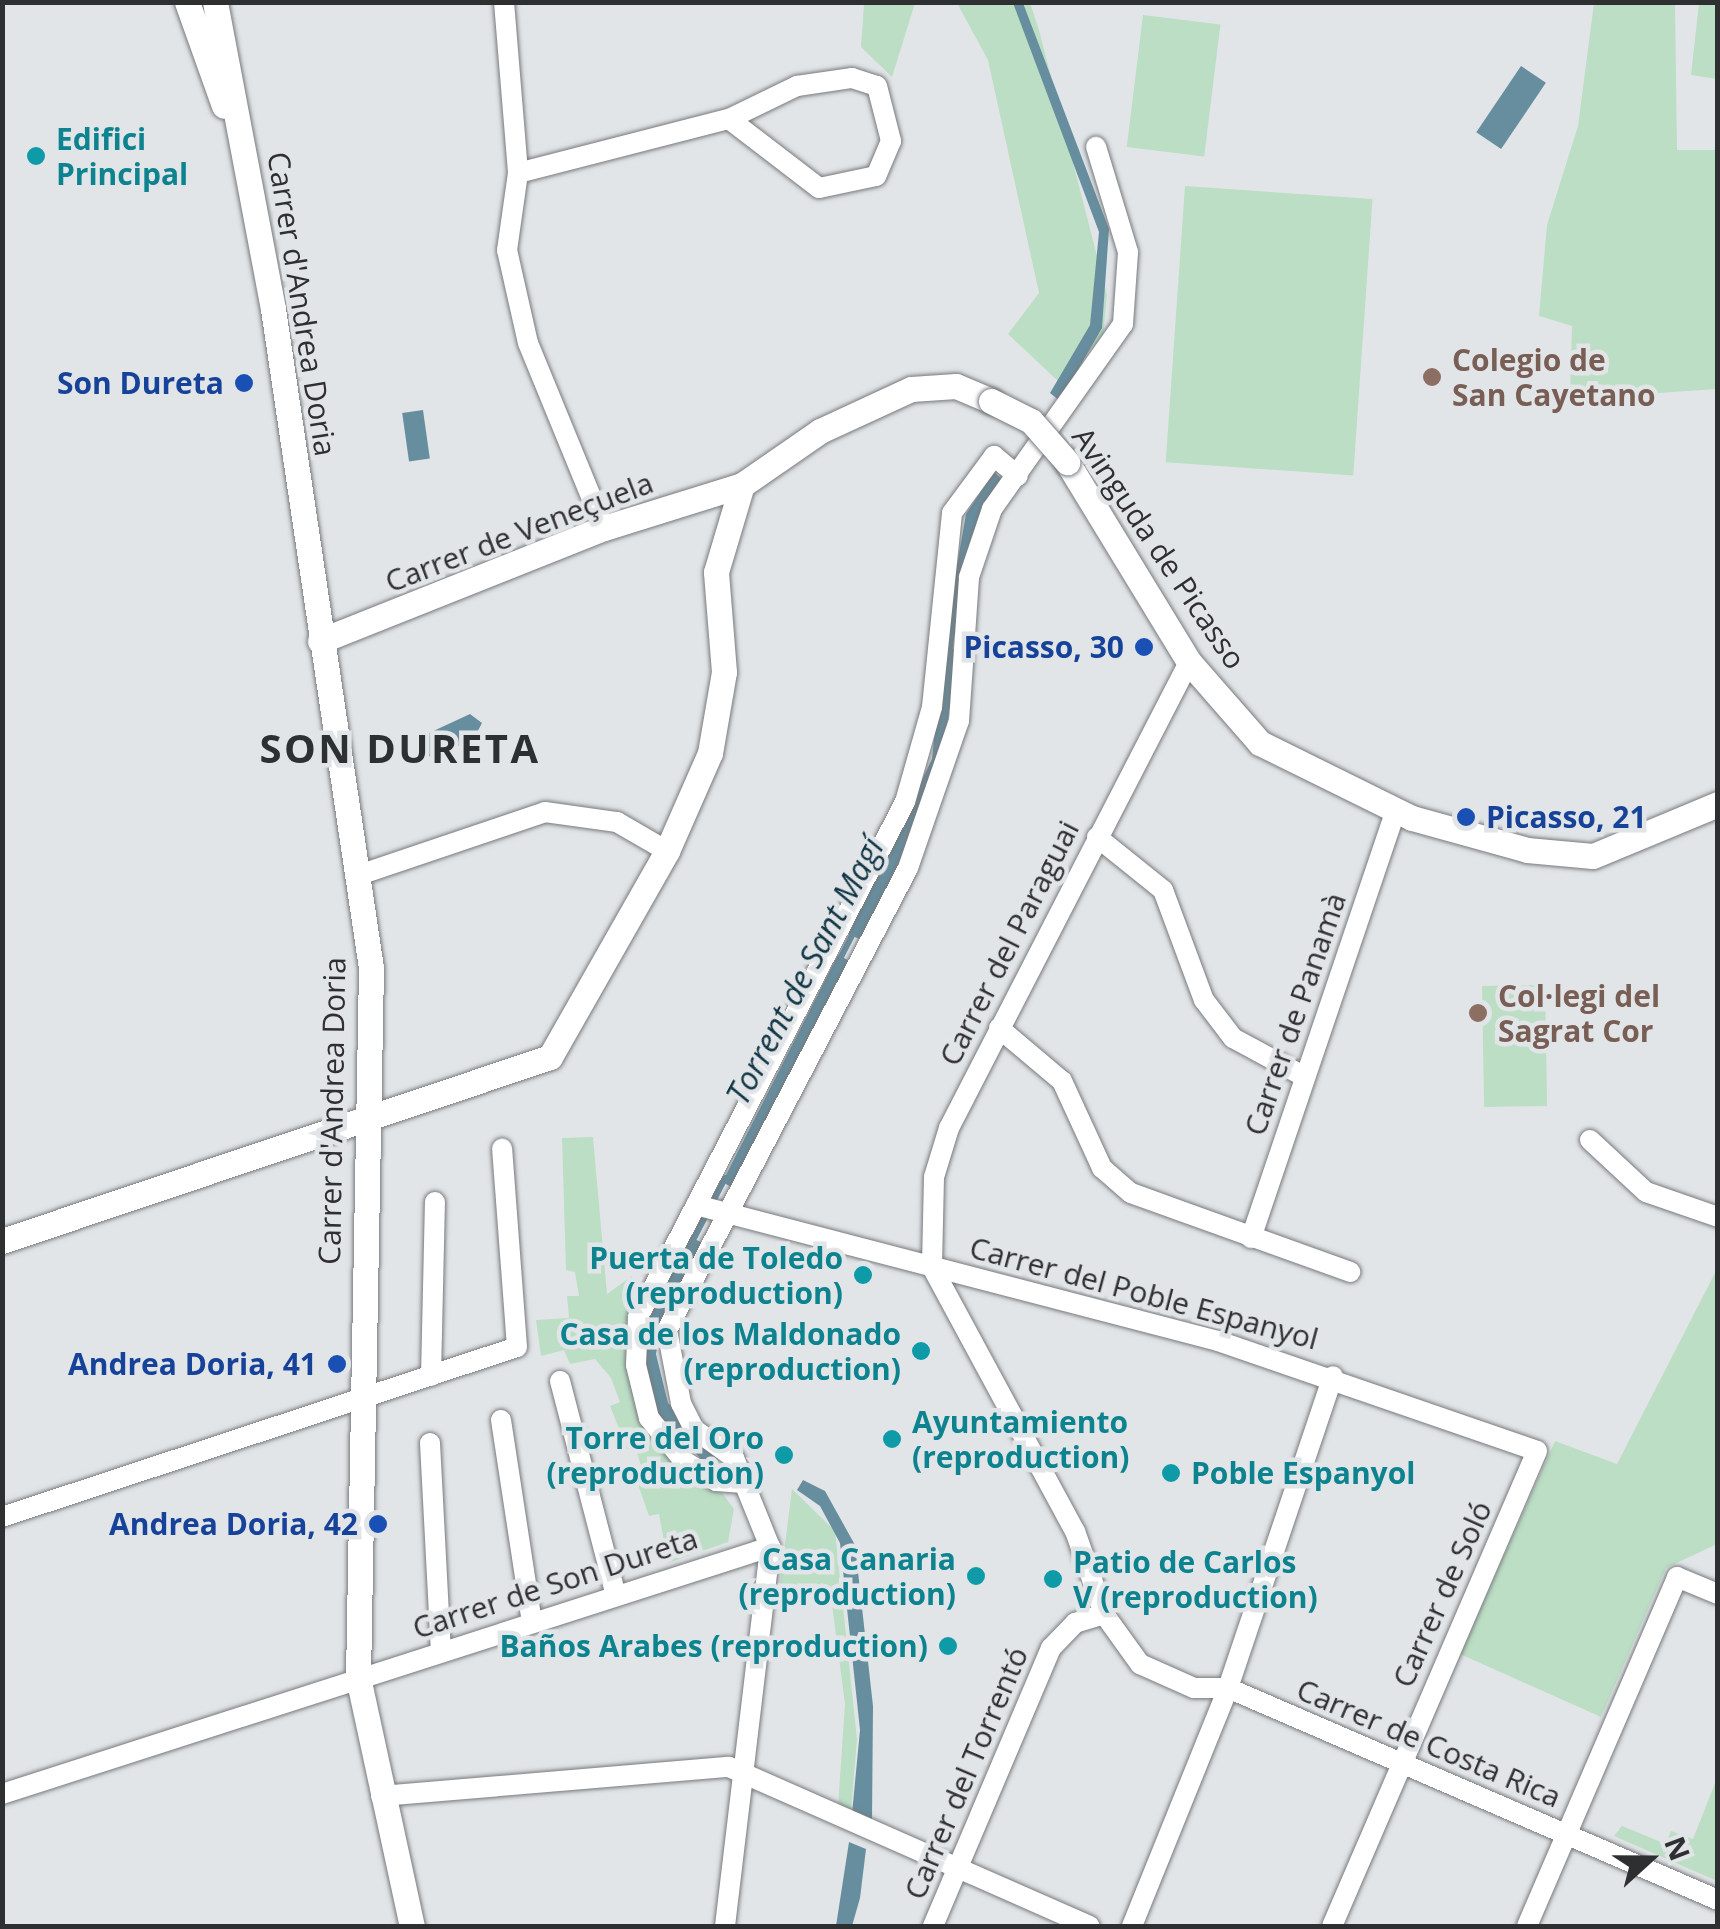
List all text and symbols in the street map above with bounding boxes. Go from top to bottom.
place label: Edifici Principal [56,121,188,192]
marker: Edifici Principal [25,145,47,167]
street label: Carrer d'Andrea Doria [260,149,344,459]
place label: Colegio de San Cayetano [1452,342,1656,412]
place label: Son Dureta [57,365,224,401]
marker: Colegio de San Cayetano [1421,366,1443,388]
marker: Son Dureta [233,372,255,394]
street label: Avinguda de Picasso [1065,420,1253,676]
street label: Carrer de Veneçuela [380,464,658,600]
place label: Picasso, 30 [963,629,1124,665]
marker: Picasso, 30 [1133,636,1155,658]
district label: SON DURETA [259,724,541,772]
place label: Picasso, 21 [1486,799,1647,835]
marker: Picasso, 21 [1455,806,1477,828]
street label: Carrer del Paraguai [932,814,1086,1072]
water label: Torrent de Sant Magí [718,831,892,1111]
street label: Carrer de Panamà [1237,888,1353,1140]
street label: Carrer d'Andrea Doria [311,957,353,1265]
place label: Col·legi del Sagrat Cor [1498,978,1660,1048]
marker: Col·legi del Sagrat Cor [1467,1002,1489,1024]
street label: Carrer del Poble Espanyol [966,1229,1322,1357]
place label: Puerta de Toledo (reproduction) [589,1240,843,1310]
marker: Puerta de Toledo (reproduction) [852,1264,874,1286]
place label: Casa de los Maldonado (reproduction) [559,1316,901,1386]
marker: Casa de los Maldonado (reproduction) [910,1340,932,1362]
place label: Andrea Doria, 41 [68,1346,317,1382]
marker: Andrea Doria, 41 [326,1353,348,1375]
place label: Ayuntamiento (reproduction) [912,1404,1129,1474]
place label: Torre del Oro (reproduction) [547,1420,764,1490]
marker: Ayuntamiento (reproduction) [881,1428,903,1450]
marker: Torre del Oro (reproduction) [773,1444,795,1466]
place label: Poble Espanyol [1191,1455,1415,1491]
marker: Poble Espanyol [1160,1462,1182,1484]
street label: Carrer de Soló [1385,1495,1499,1693]
place label: Andrea Doria, 42 [109,1506,358,1542]
marker: Andrea Doria, 42 [367,1513,389,1535]
street label: Carrer de Son Dureta [408,1520,702,1646]
place label: Casa Canaria (reproduction) [739,1541,956,1612]
place label: Patio de Carlos V (reproduction) [1073,1544,1318,1614]
marker: Casa Canaria (reproduction) [965,1565,987,1587]
marker: Patio de Carlos V (reproduction) [1042,1568,1064,1590]
place label: Baños Arabes (reproduction) [499,1628,928,1664]
marker: Baños Arabes (reproduction) [937,1635,959,1657]
street label: Carrer del Torrentó [897,1641,1035,1905]
street label: Carrer de Costa Rica [1291,1671,1567,1815]
north arrow [1600,1809,1700,1909]
text: N [1656,1831,1700,1866]

